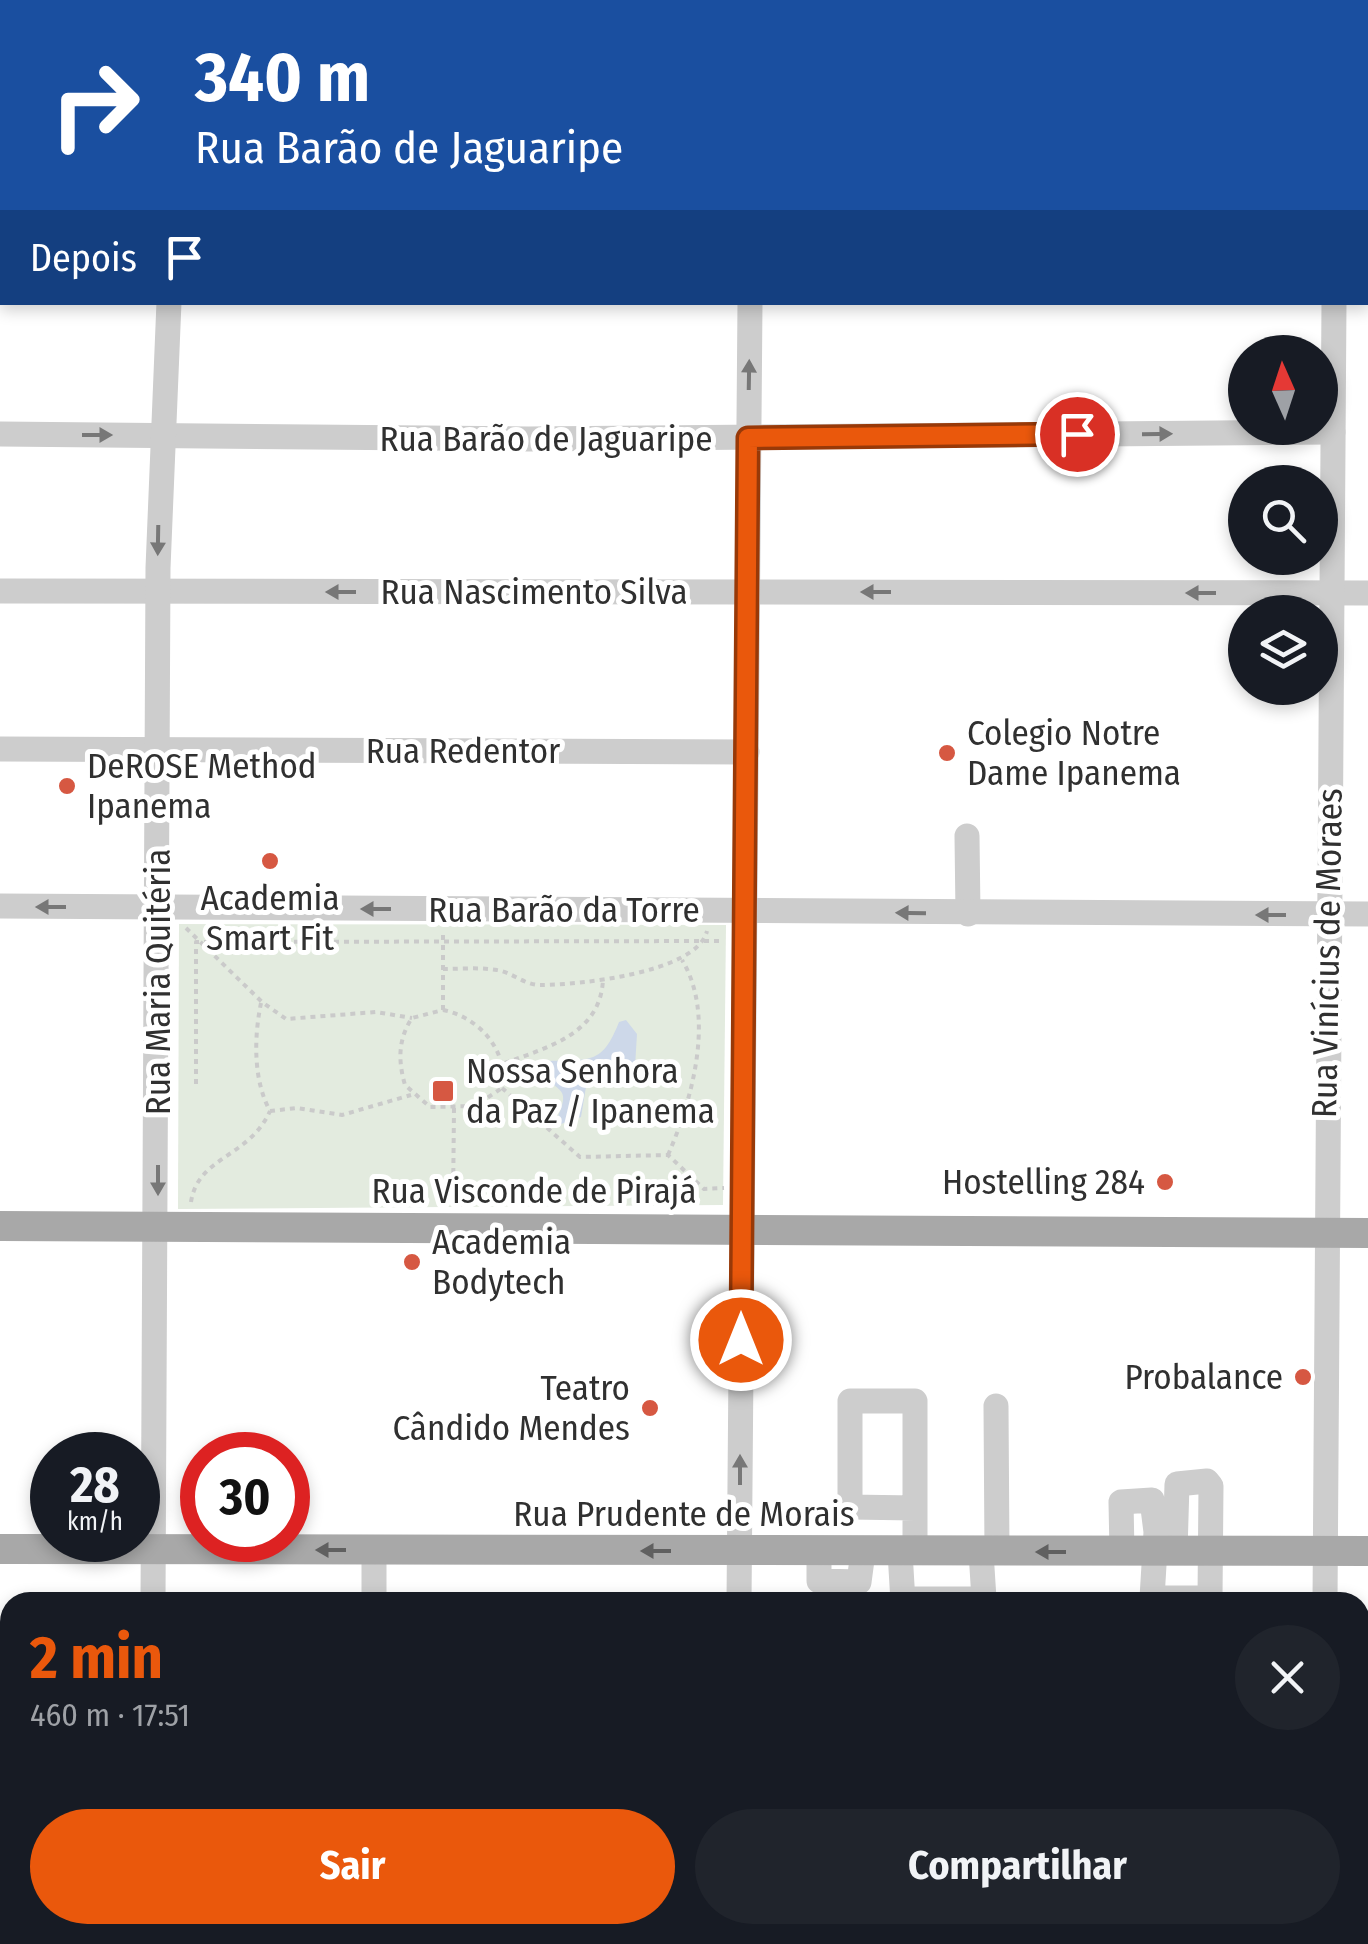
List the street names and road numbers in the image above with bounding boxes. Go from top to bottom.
street label: Rua Barão de Jaguaripe [379,418,713,460]
street label: Rua Nascimento Silva [380,571,688,613]
street label: Rua Redentor [366,730,560,772]
street label: Rua Vinícius de Moraes [1303,788,1351,1118]
street label: Rua Maria Quitéria [137,849,179,1115]
street label: Rua Barão da Torre [428,889,700,931]
street label: Rua Visconde de Pirajá [371,1170,697,1212]
street label: Rua Prudente de Morais [513,1493,855,1535]

